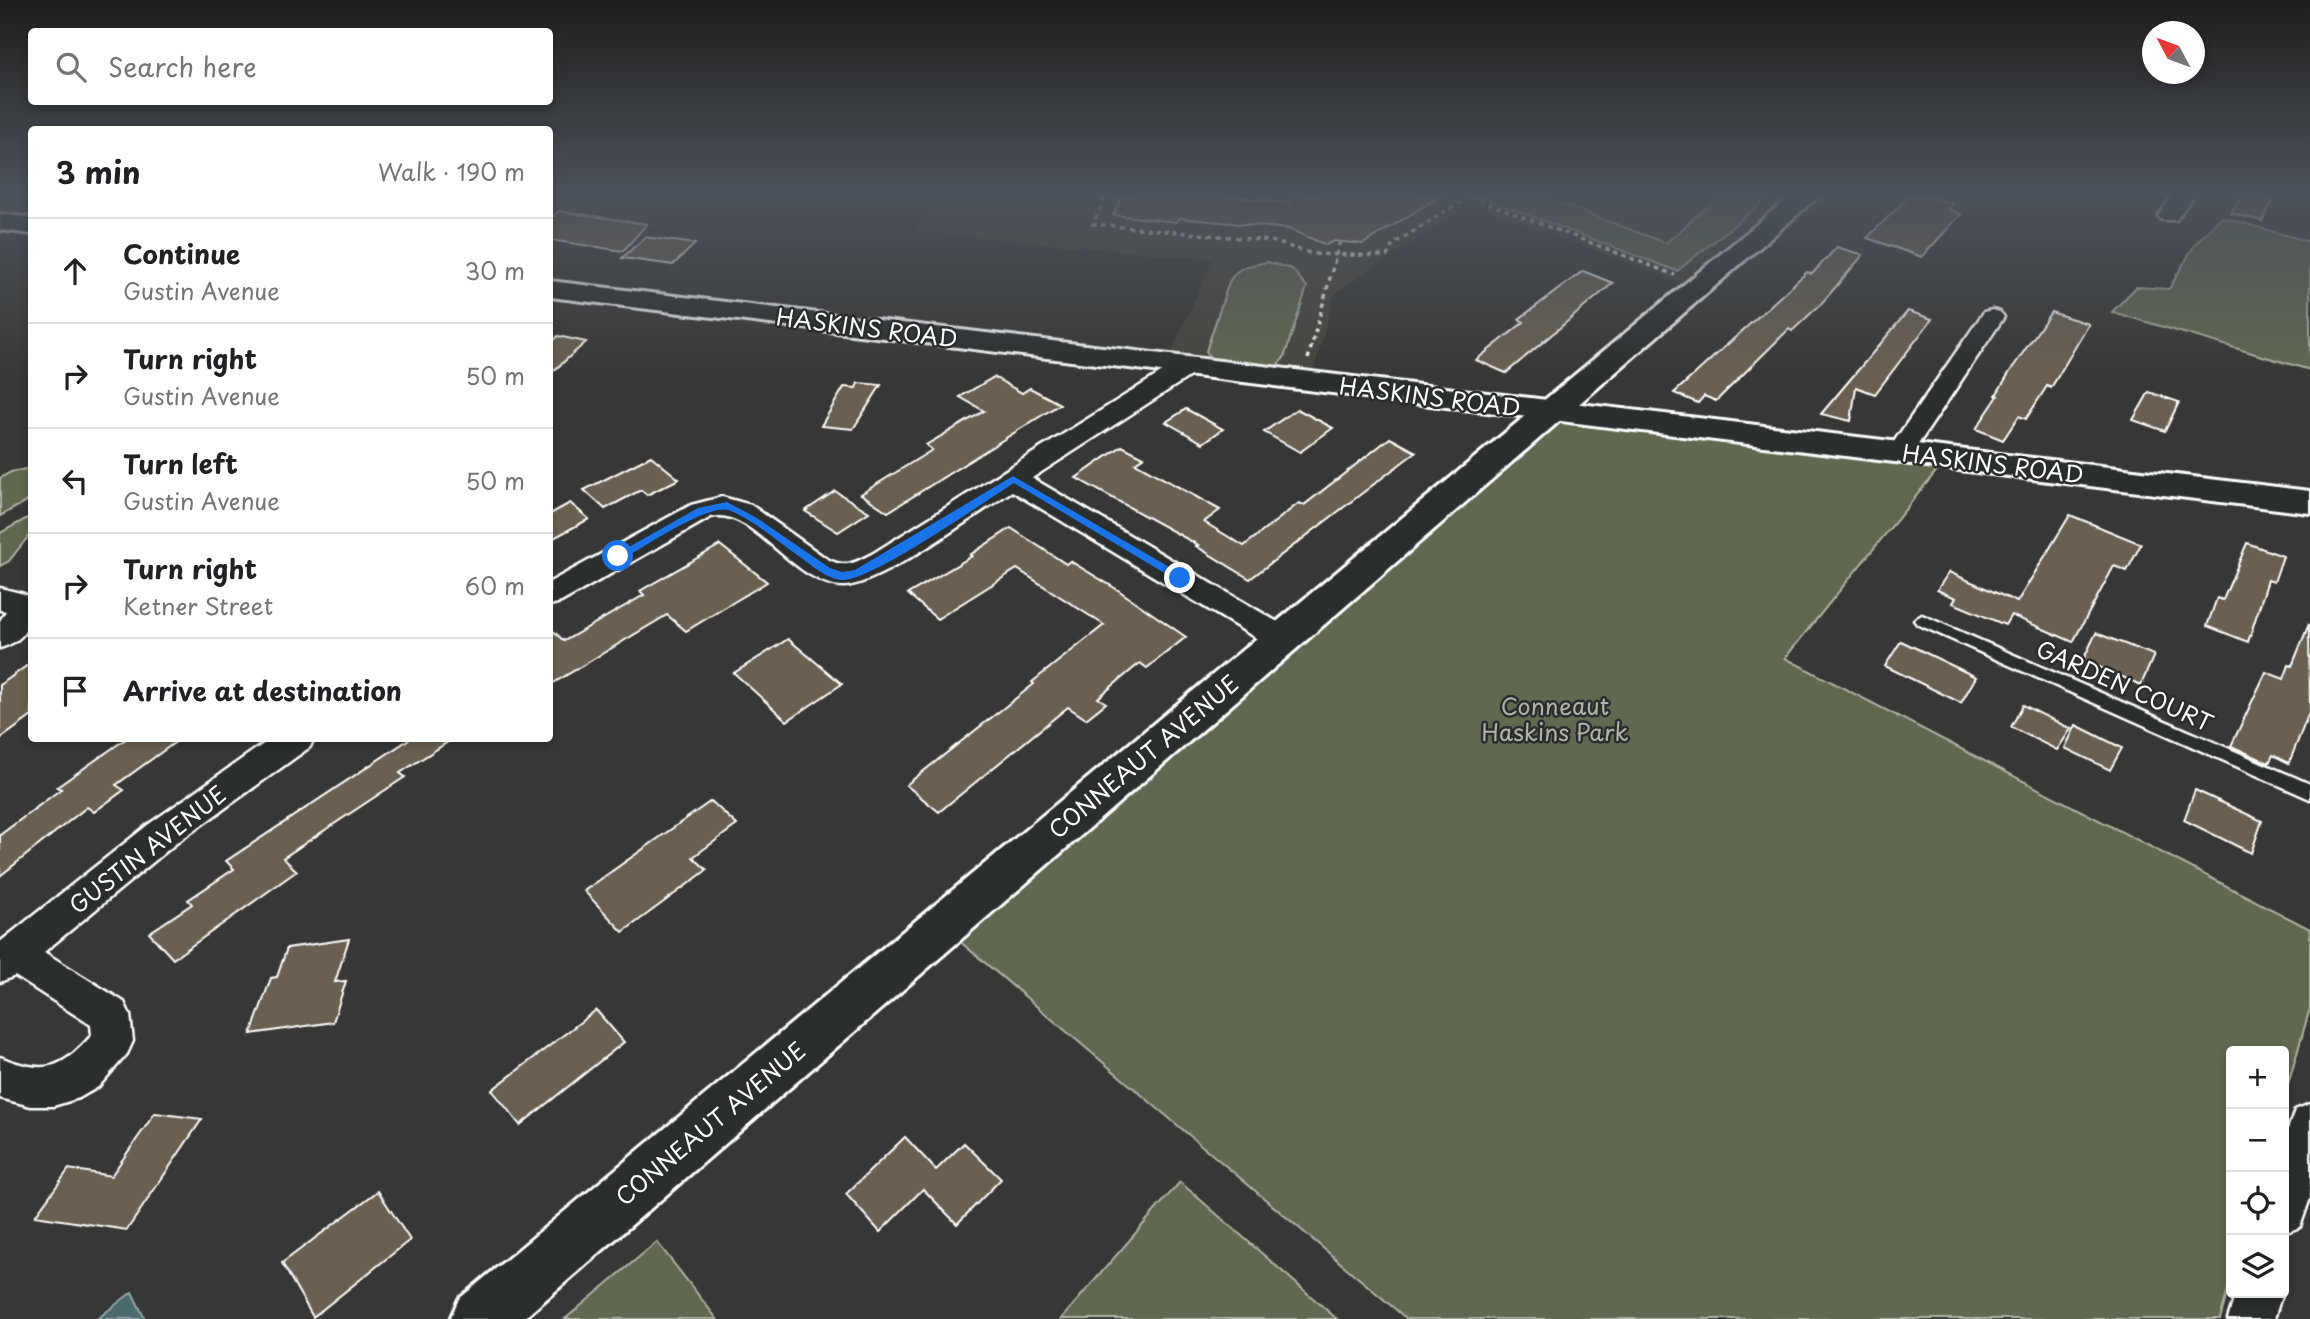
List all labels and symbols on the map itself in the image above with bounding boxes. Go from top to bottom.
north arrow [2142,21,2205,84]
street label: HASKINS ROAD [774,299,960,355]
street label: HASKINS ROAD [1337,368,1523,424]
street label: HASKINS ROAD [1900,435,2086,491]
route start [602,540,633,571]
route end [1164,562,1195,593]
street label: GARDEN COURT [2031,630,2219,740]
street label: CONNEAUT AVENUE [1040,666,1246,846]
park label: Conneaut Haskins Park [1482,688,1628,749]
street label: GUSTIN AVENUE [61,776,233,922]
street label: CONNEAUT AVENUE [607,1033,813,1213]

